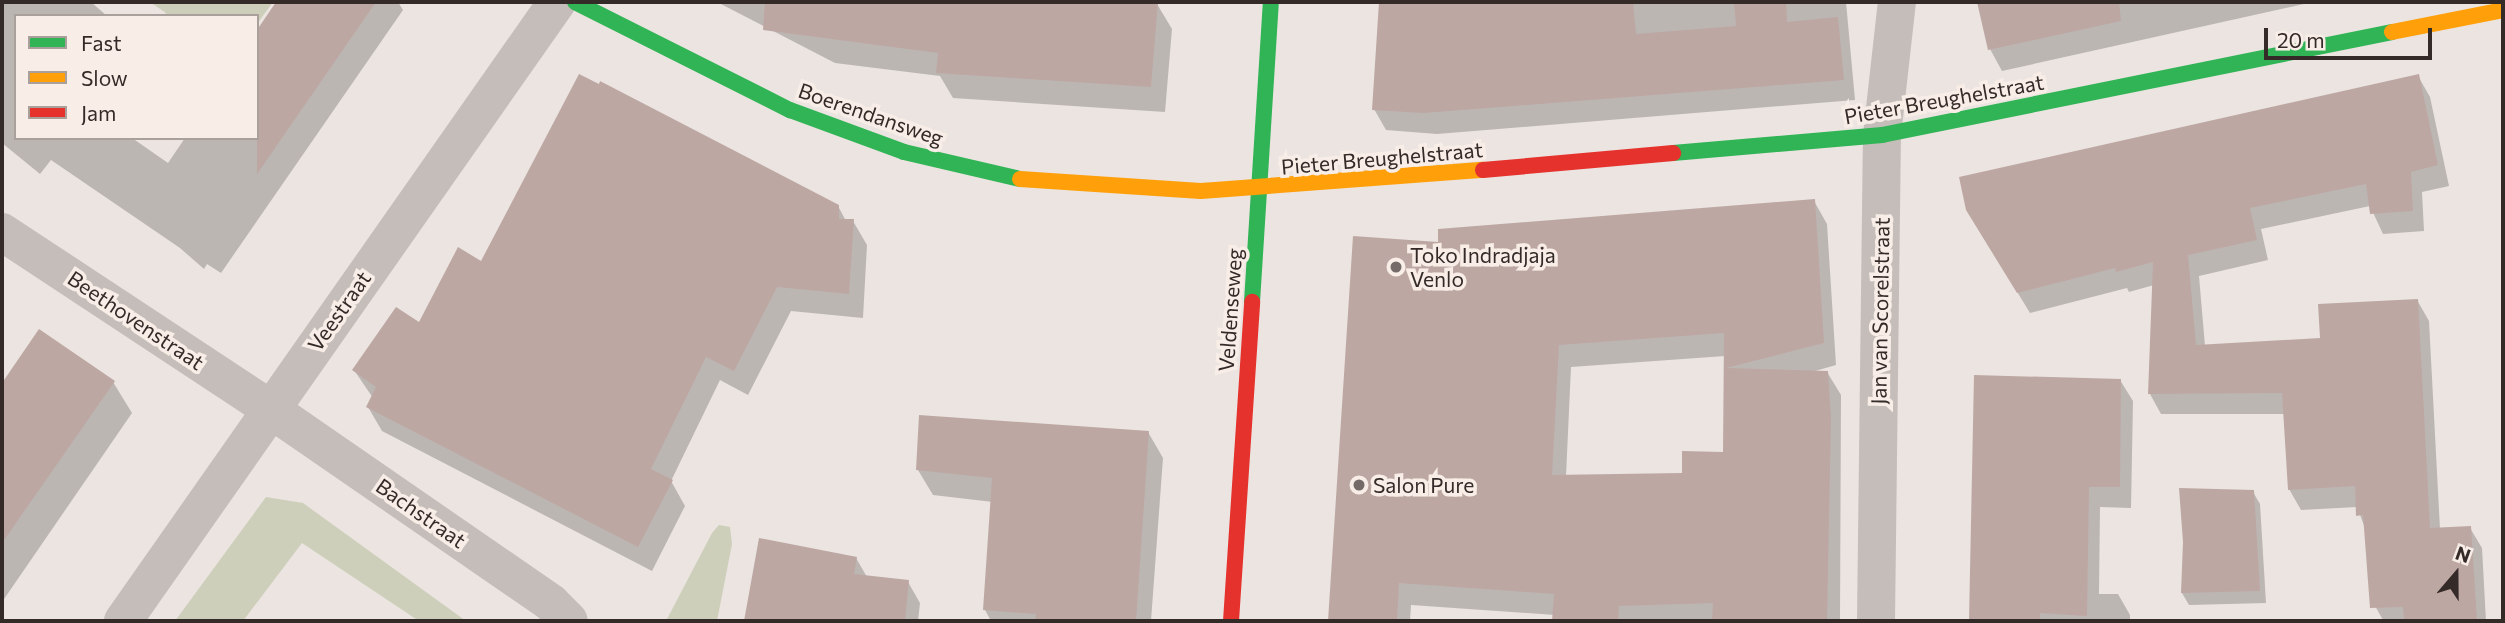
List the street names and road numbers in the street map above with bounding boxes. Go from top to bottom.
street label: Pieter Breughelstraat [1842,69,2046,129]
street label: Boerendansweg [795,77,947,151]
street label: Pieter Breughelstraat [1280,137,1484,179]
street label: Jan van Scorelstraat [1866,217,1894,405]
street label: Veldenseweg [1213,247,1247,373]
street label: Beethovenstraat [63,265,209,375]
street label: Veestraat [302,266,376,356]
street label: Bachstraat [371,473,471,553]

